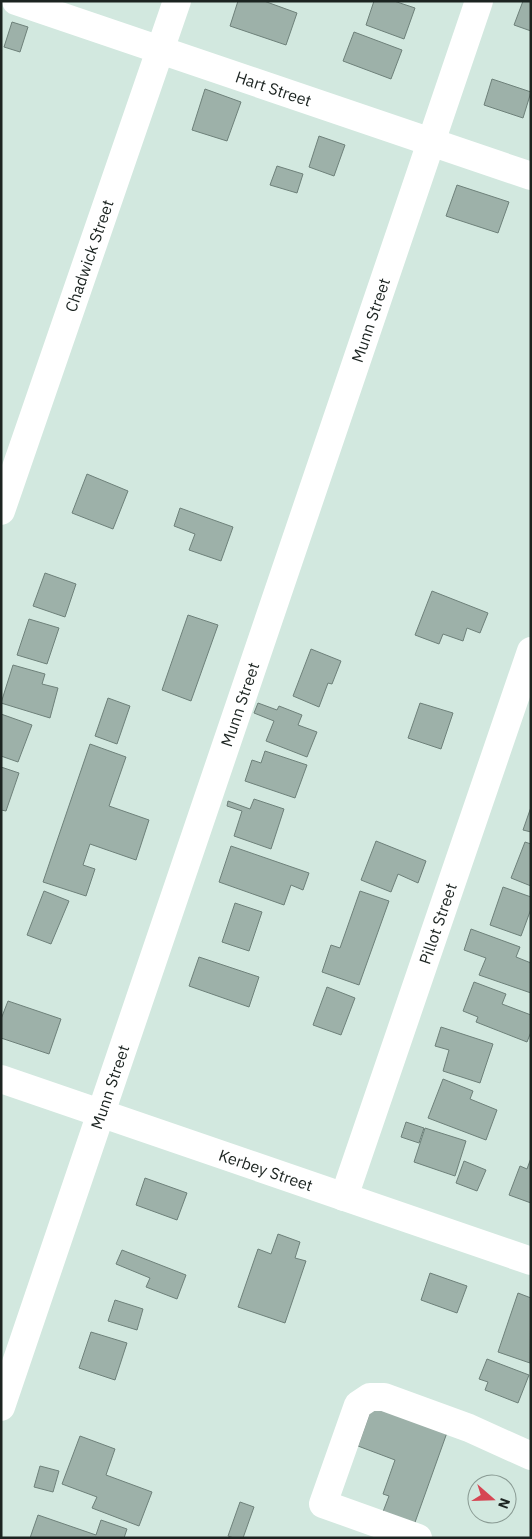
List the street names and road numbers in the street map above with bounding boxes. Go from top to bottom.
street label: Hart Street [233,66,314,111]
street label: Chadwick Street [60,197,118,315]
street label: Munn Street [347,275,394,365]
street label: Munn Street [216,660,263,749]
street label: Pillot Street [414,880,461,967]
street label: Munn Street [86,1042,133,1132]
street label: Kerbey Street [216,1145,315,1195]

